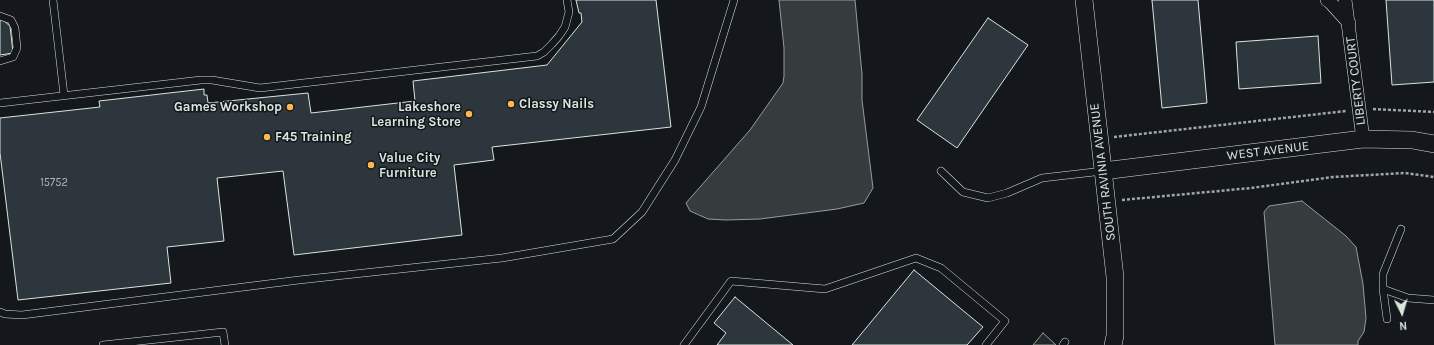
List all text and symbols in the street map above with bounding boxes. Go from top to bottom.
street label: LIBERTY COURT [1343,36,1369,126]
place label: Classy Nails [519,96,594,112]
place label: Games Workshop [174,99,282,115]
place label: Lakeshore Learning Store [371,99,461,130]
marker: Classy Nails [506,99,516,109]
marker: Games Workshop [285,102,295,112]
street label: SOUTH RAVINIA AVENUE [1087,102,1119,242]
marker: Lakeshore Learning Store [464,109,474,119]
place label: F45 Training [275,129,351,145]
marker: F45 Training [262,132,272,142]
street label: WEST AVENUE [1226,138,1310,164]
place label: Value City Furniture [379,150,440,181]
marker: Value City Furniture [366,160,376,170]
house number: 15752 [40,176,68,190]
north arrow [1382,293,1422,333]
text: N [1399,319,1408,332]

